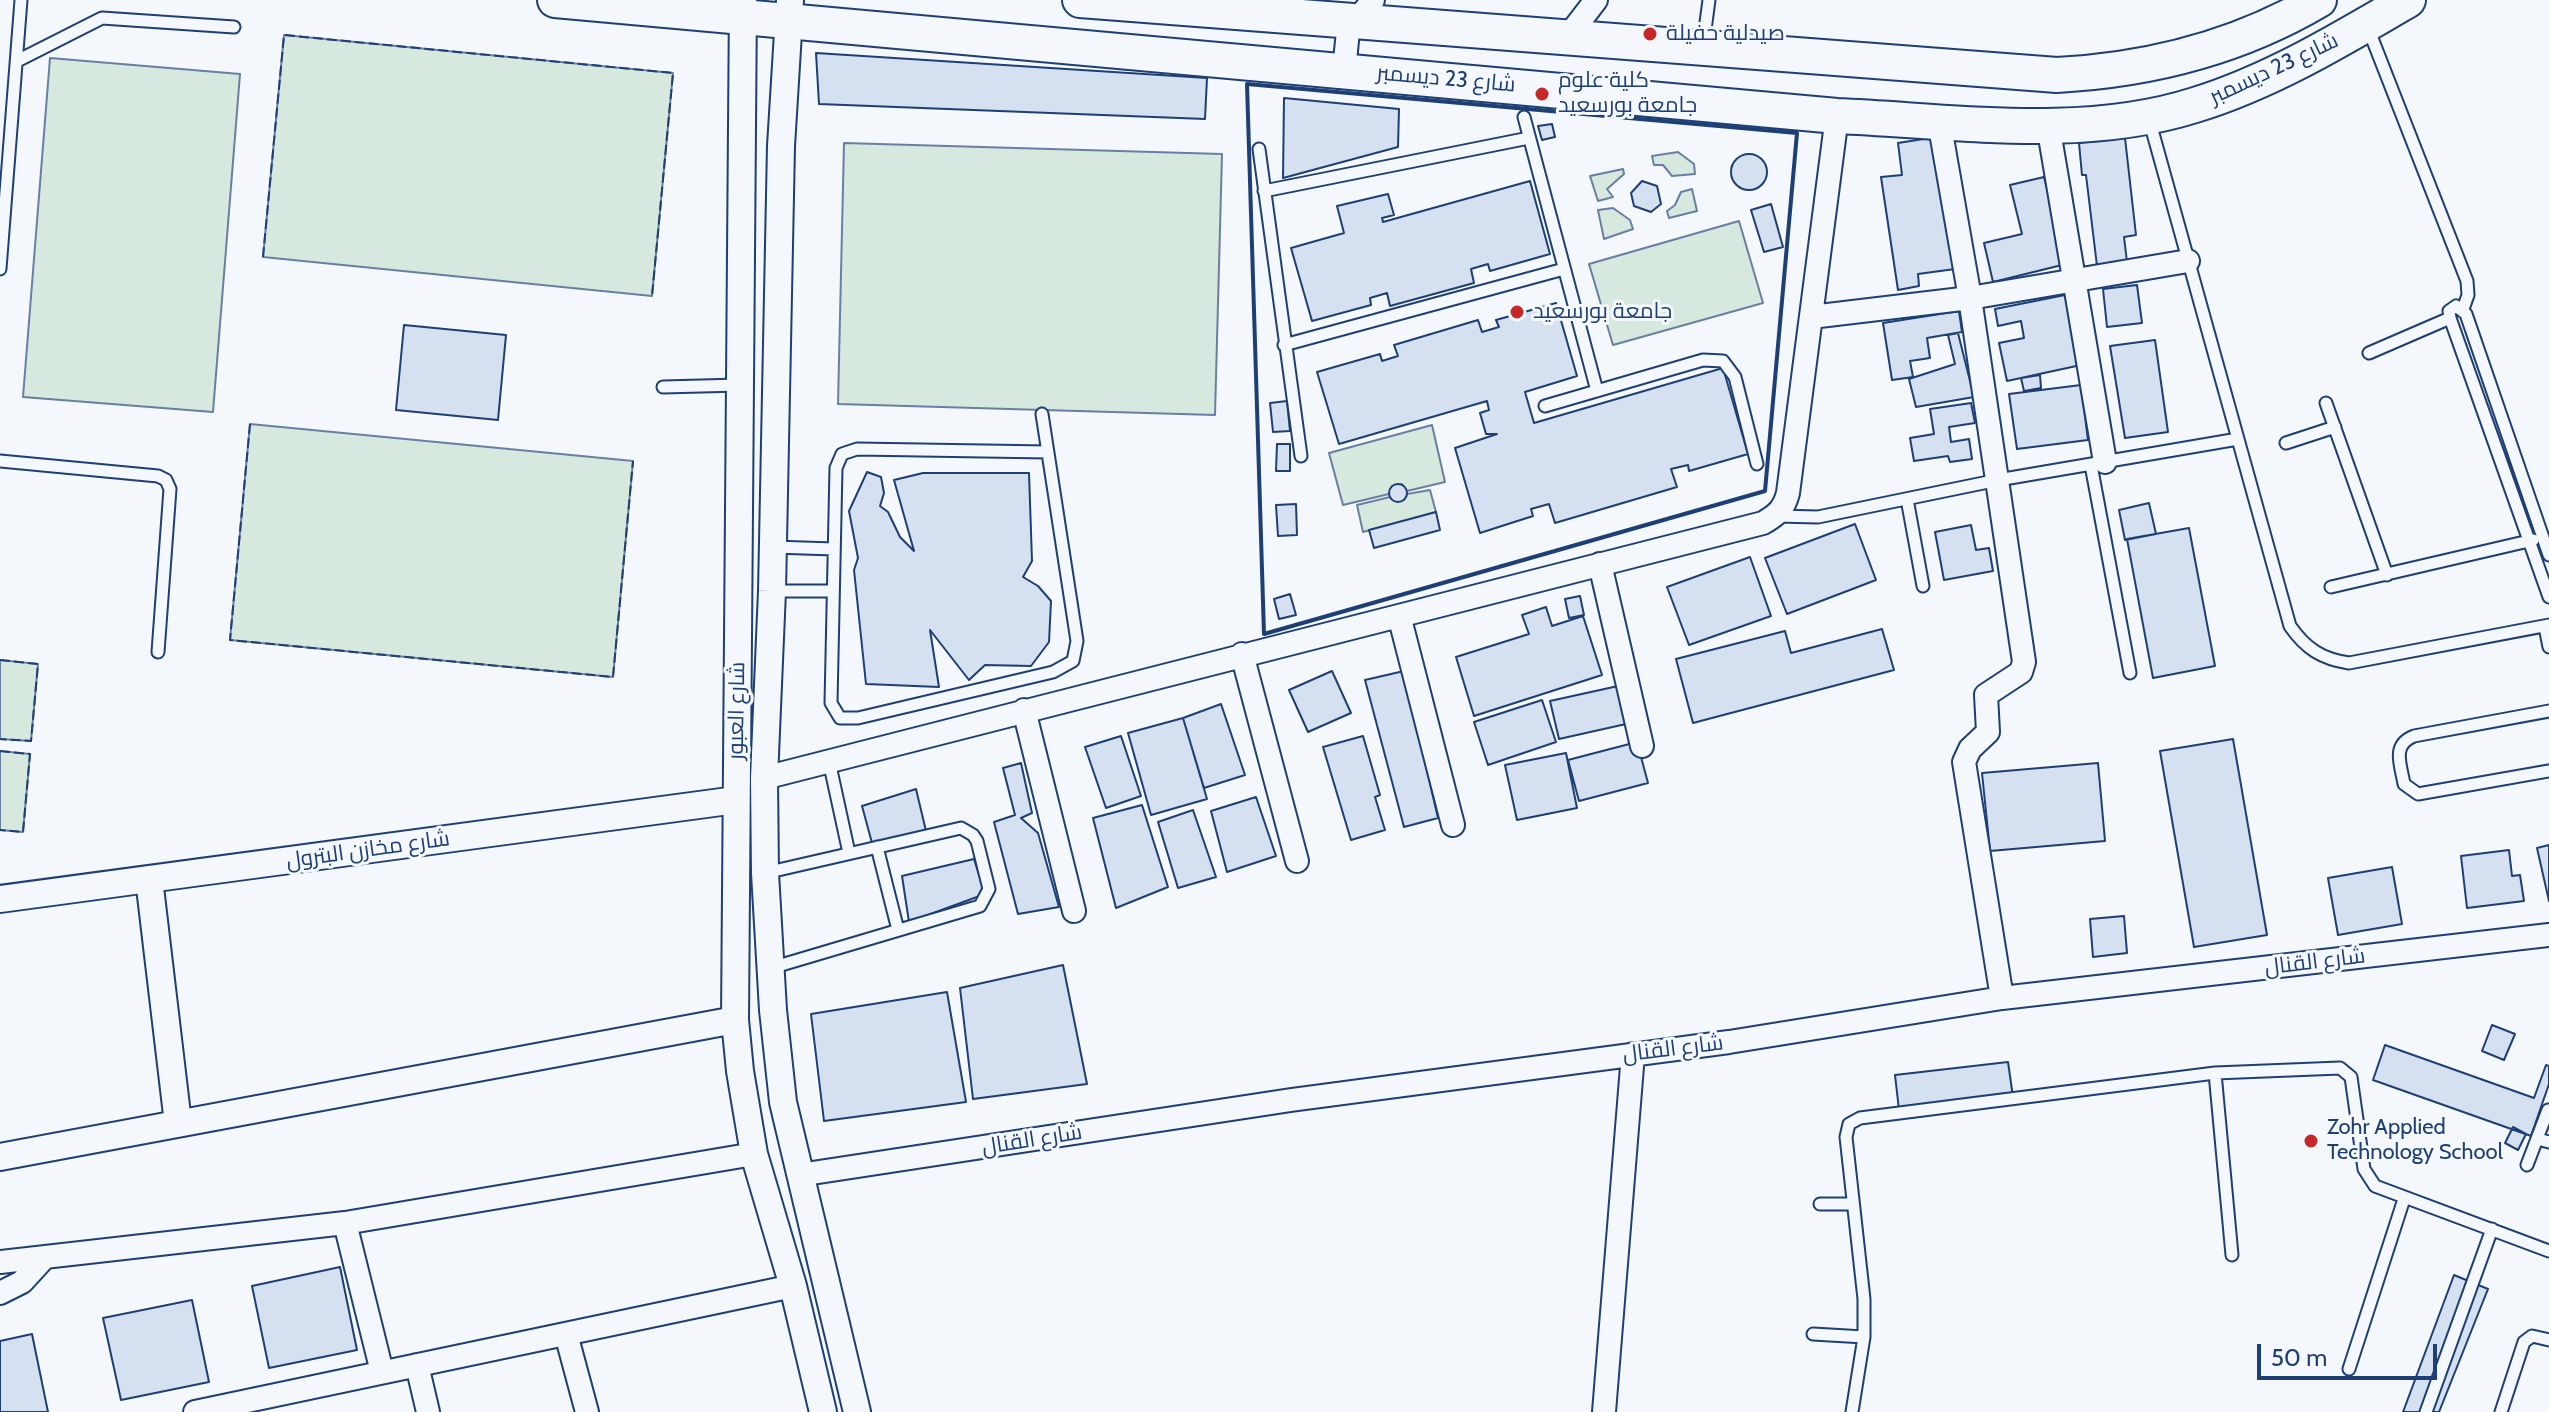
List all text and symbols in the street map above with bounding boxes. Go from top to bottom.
place label: صيدلية حفيلة [1666,21,1785,47]
marker: صيدلية حفيلة [1641,25,1659,43]
street label: شارع 23 ديسمبر [2205,28,2343,110]
street label: شارع 23 ديسمبر [1375,60,1517,98]
place label: كلية علوم جامعة بورسعيد [1558,68,1697,120]
marker: كلية علوم جامعة بورسعيد [1533,85,1551,103]
place label: جامعة بورسعيد [1533,299,1672,325]
marker: جامعة بورسعيد [1508,303,1526,321]
street label: شارع العبور [723,662,751,760]
street label: شارع مخازن البترول [284,825,452,875]
street label: شارع القنال [2263,943,2367,981]
street label: شارع القنال [1621,1030,1725,1068]
place label: Zohr Applied Technology School [2327,1115,2503,1166]
street label: شارع القنال [980,1119,1084,1161]
marker: Zohr Applied Technology School [2302,1132,2320,1150]
scale bar [2261,1328,2441,1378]
text: 50 m [2271,1343,2327,1372]

